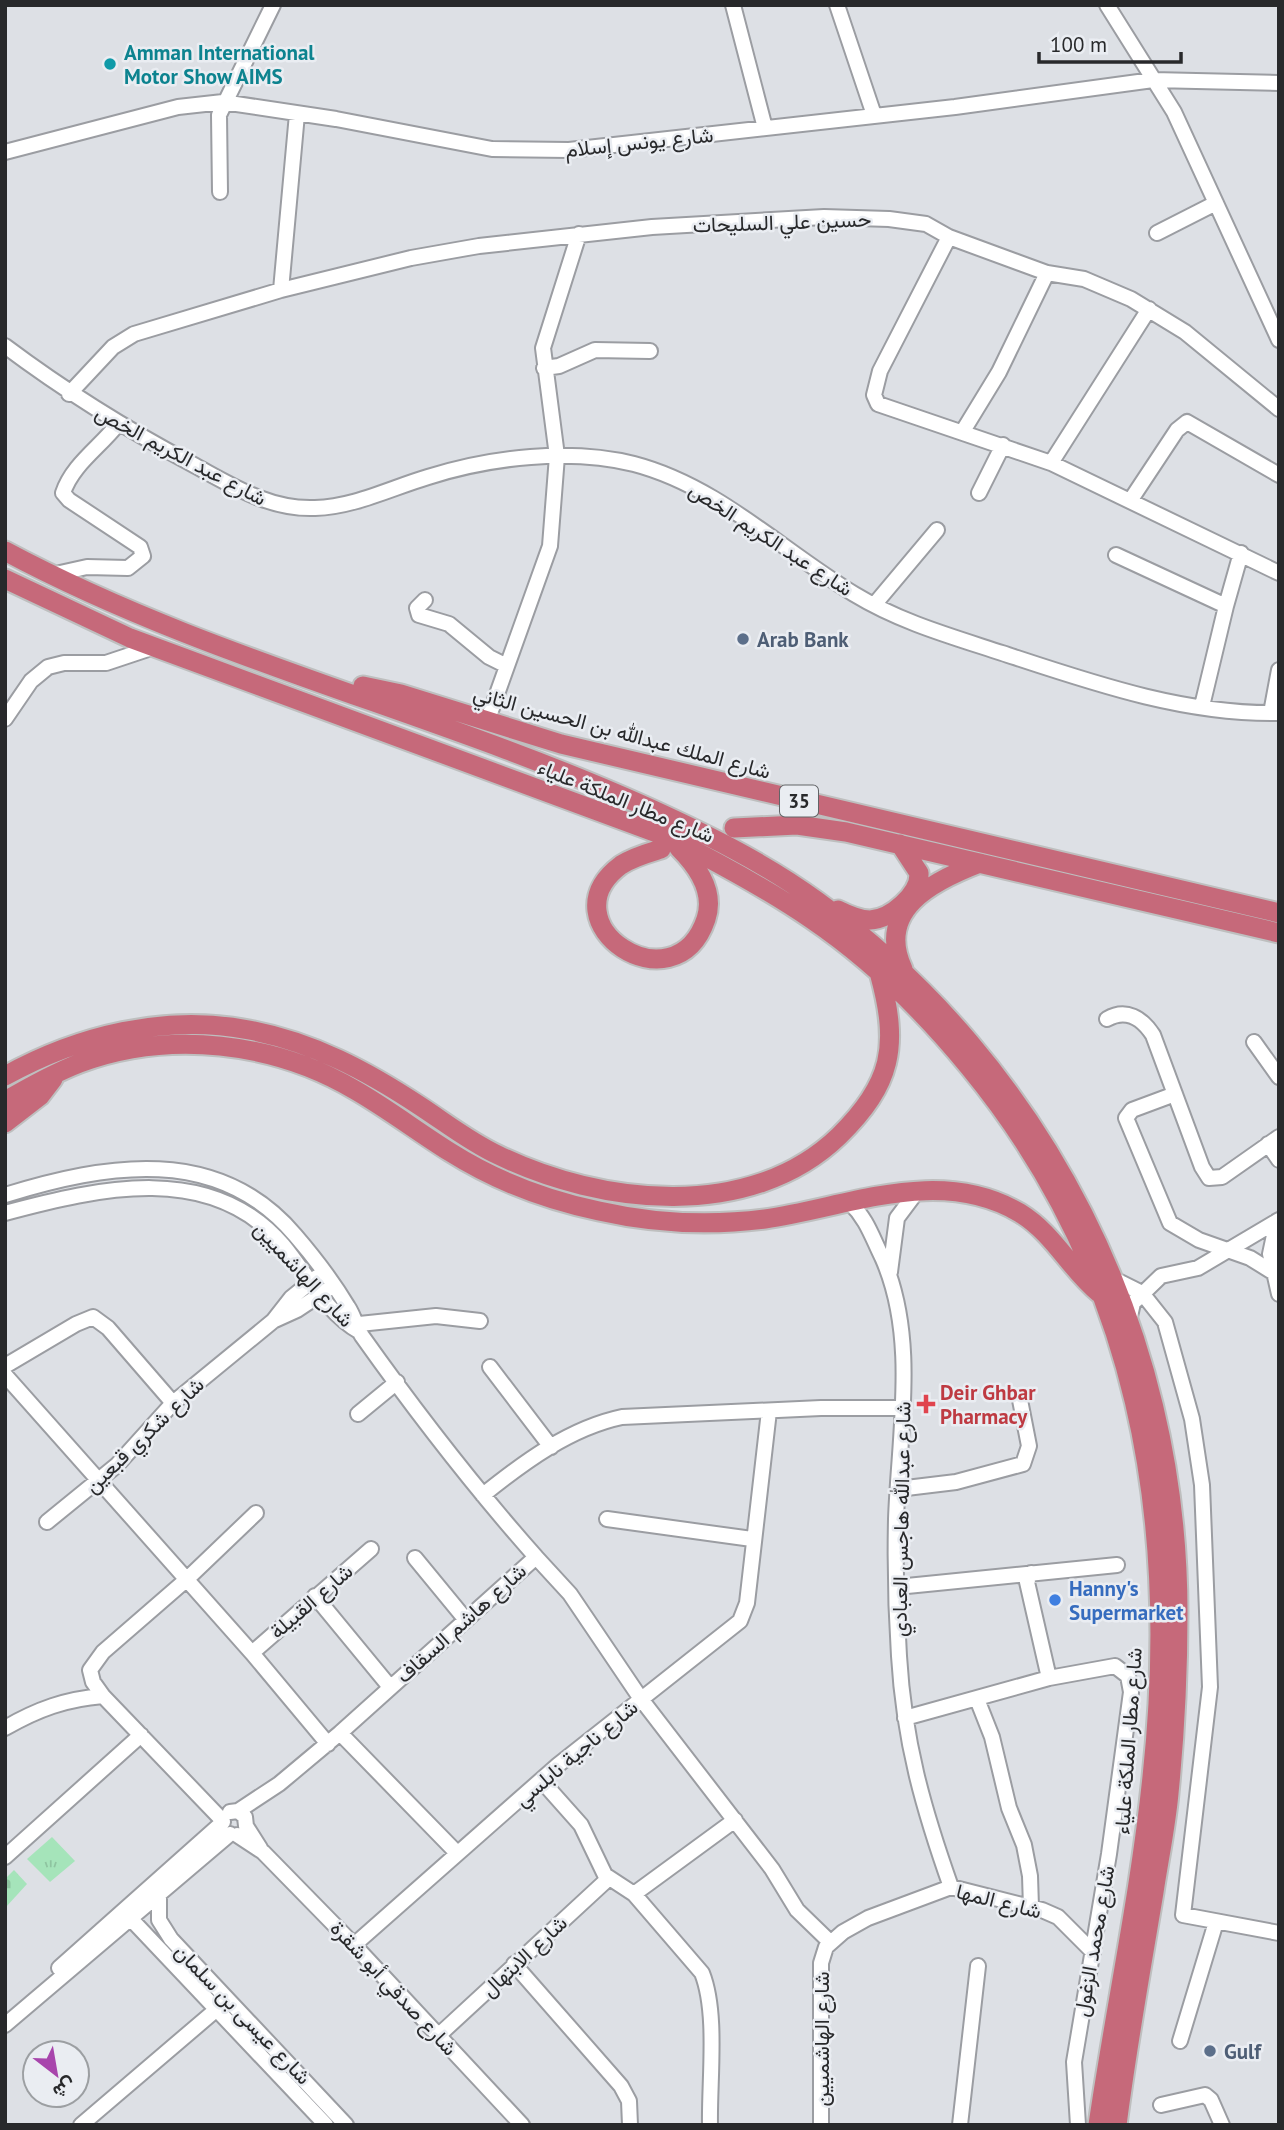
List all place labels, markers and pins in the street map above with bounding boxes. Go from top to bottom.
place label: Amman International Motor Show AIMS [124,39,315,90]
marker: Amman International Motor Show AIMS [102,56,118,72]
place label: Arab Bank [757,626,849,653]
marker: Arab Bank [735,631,751,647]
place label: Deir Ghbar Pharmacy [940,1379,1036,1430]
marker: Deir Ghbar Pharmacy [918,1396,934,1412]
place label: Hanny's Supermarket [1069,1575,1184,1626]
marker: Hanny's Supermarket [1047,1592,1063,1608]
place label: Gulf [1224,2038,1262,2065]
marker: Gulf [1202,2043,1218,2059]

